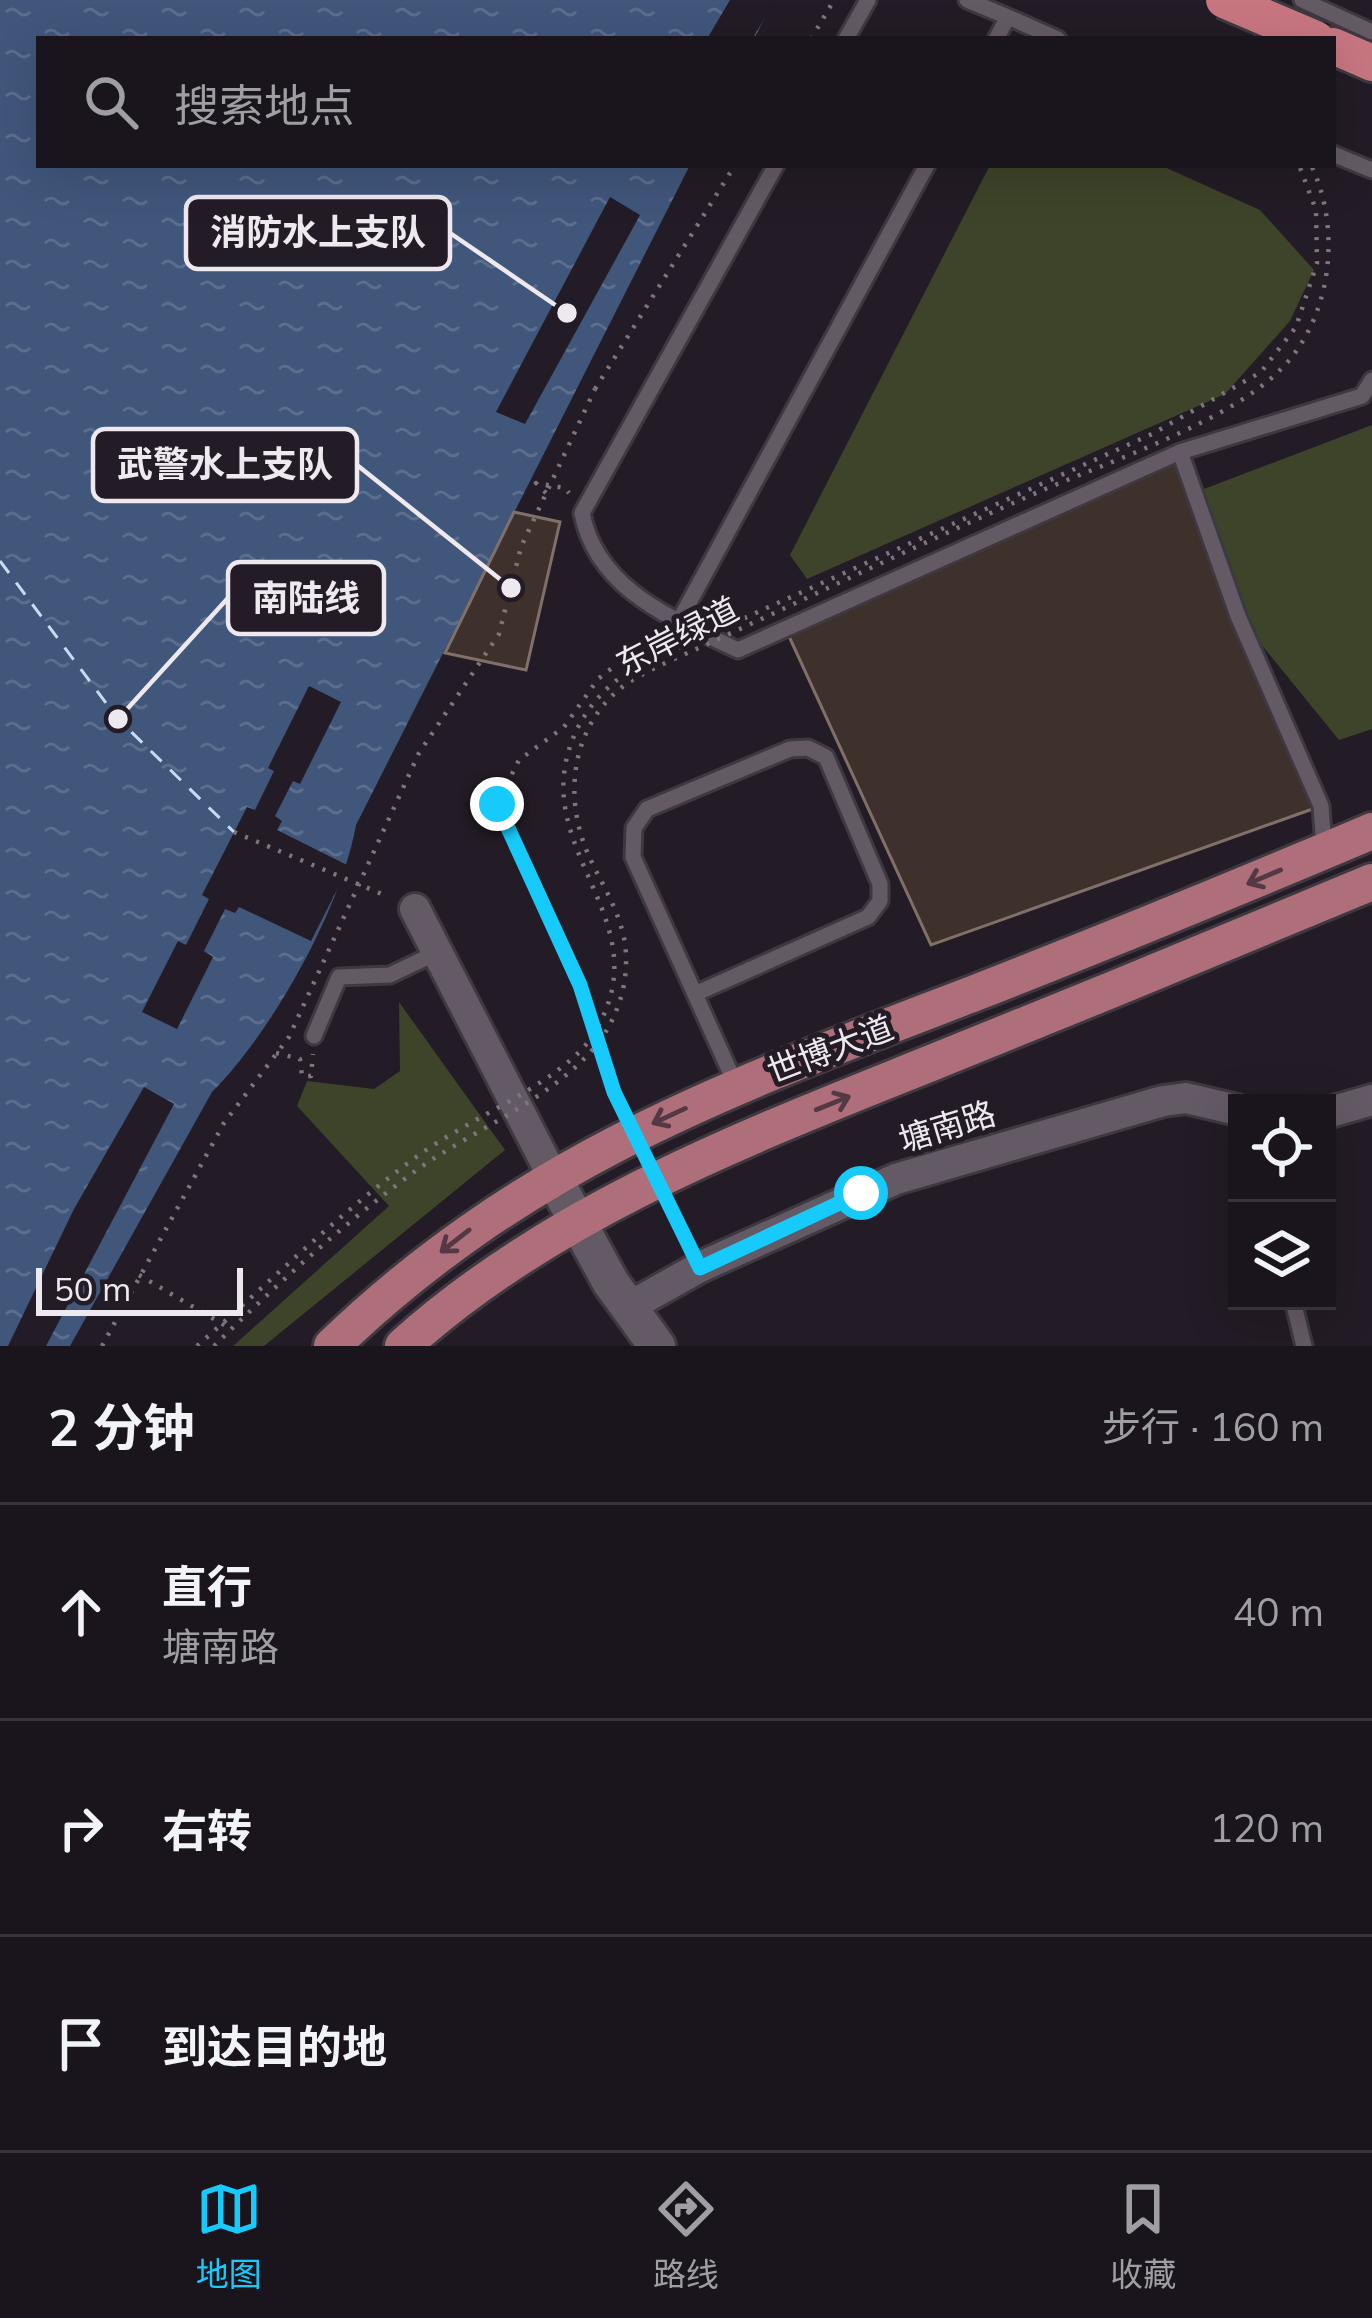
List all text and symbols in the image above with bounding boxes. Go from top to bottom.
search box [36,36,1336,168]
icon: search [78,69,144,135]
text: 搜索地点 [174,77,354,133]
callout: 消防水上支队 [186,197,450,269]
text: 消防水上支队 [210,209,426,254]
callout: 武警水上支队 [93,429,357,501]
text: 武警水上支队 [117,441,333,486]
callout: 南陆线 [228,562,384,634]
text: 南陆线 [252,575,360,620]
street label: 东岸绿道 [609,587,745,684]
route end [470,777,524,831]
one-way arrow [1247,868,1284,889]
street label: 世博大道 [761,1006,899,1091]
one-way arrow [813,1090,850,1112]
street label: 塘南路 [894,1091,1000,1160]
map controls [1228,1094,1336,1310]
button: locate [1228,1094,1336,1202]
one-way arrow [652,1106,688,1128]
route start [834,1166,888,1220]
button: layers [1228,1202,1336,1310]
one-way arrow [440,1227,472,1254]
scale bar [36,1262,243,1315]
text: 50 m [54,1268,131,1309]
text: 2 分钟 [48,1395,195,1459]
text: 步行 · 160 m [1102,1402,1324,1451]
text: 直行 [162,1558,252,1614]
icon: ahead [48,1579,114,1645]
text: 40 m [1233,1587,1324,1636]
text: 塘南路 [162,1622,279,1671]
icon: right [48,1795,114,1861]
text: 右转 [162,1802,252,1858]
text: 120 m [1209,1803,1324,1852]
icon: arrive [48,2011,114,2077]
text: 到达目的地 [162,2018,387,2074]
tab: 地图 [196,2176,262,2296]
tab: 路线 [653,2176,719,2296]
tab: 收藏 [1110,2176,1176,2296]

